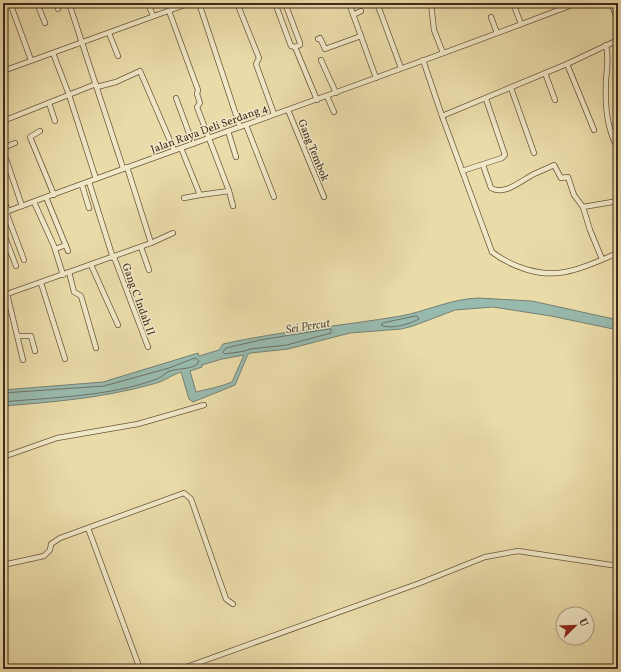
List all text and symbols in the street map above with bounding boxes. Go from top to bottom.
street label: Jalan Raya Deli Serdang 4 [149,101,271,158]
street label: Gang Tembok [293,117,332,184]
street label: Gang C Indah II [118,261,158,338]
water label: Sei Percut [285,315,333,338]
north arrow [555,606,595,646]
text: U [574,616,591,629]

